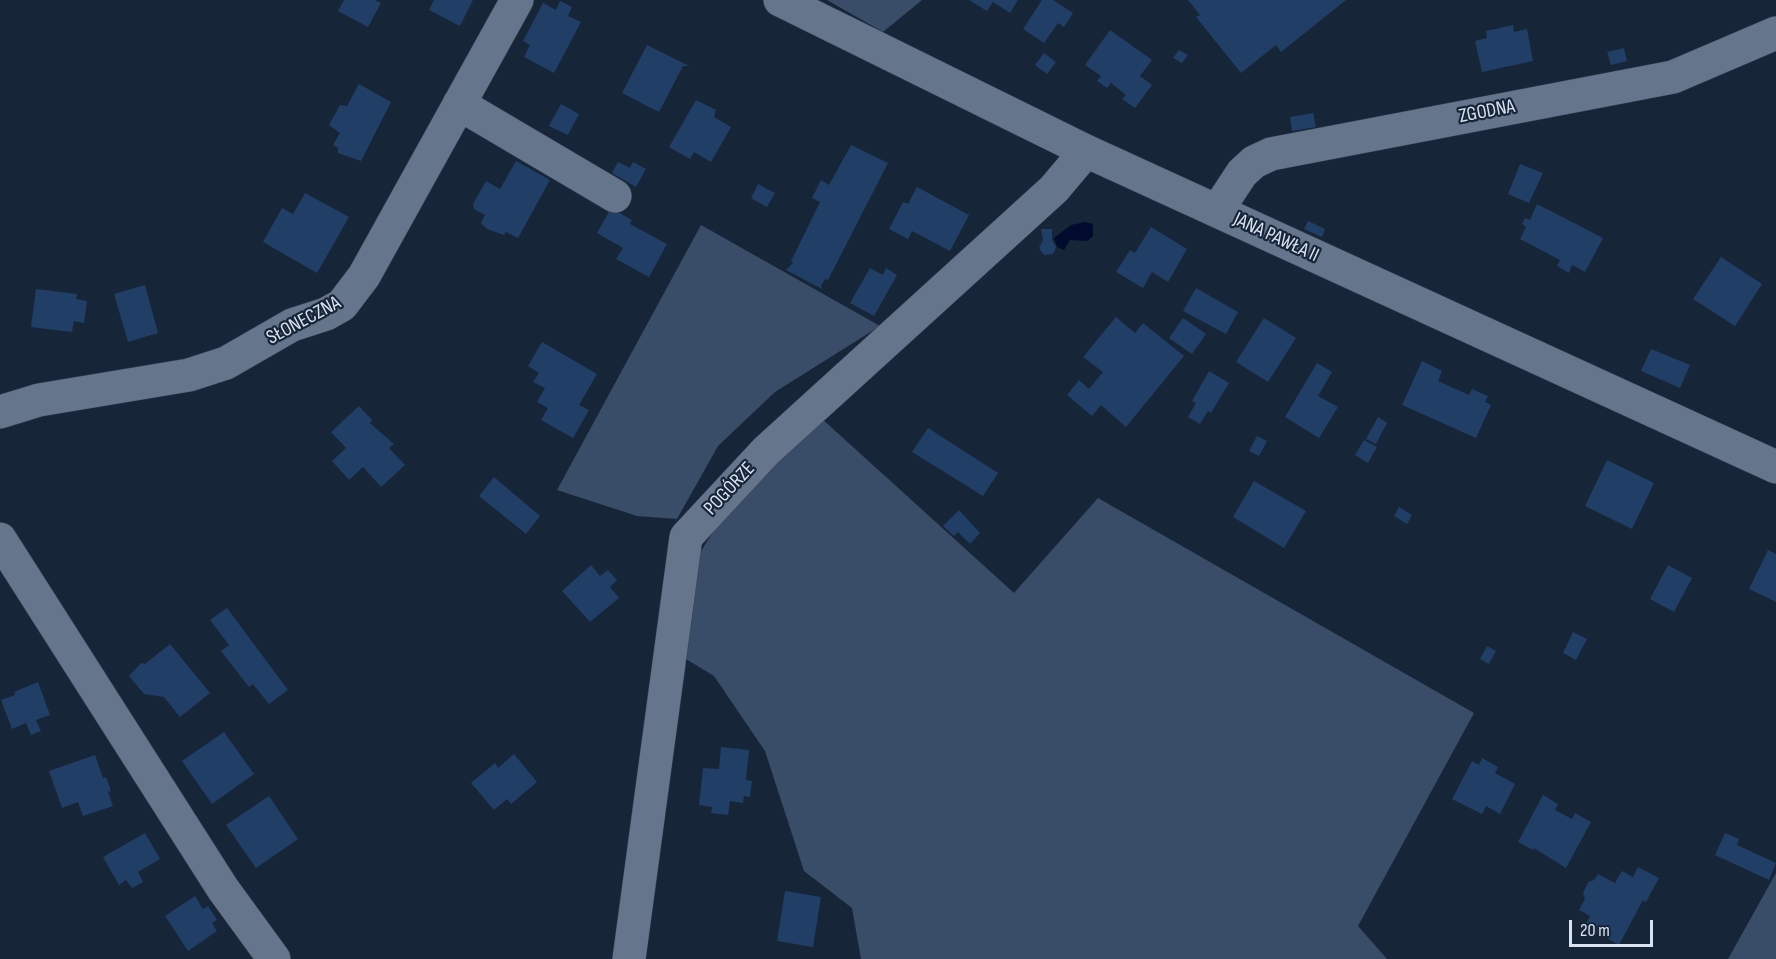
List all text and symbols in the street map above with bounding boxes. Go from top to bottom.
street label: ZGODNA [1457,95,1517,129]
street label: JANA PAWŁA II [1230,208,1322,268]
street label: SŁONECZNA [263,292,345,350]
street label: POGÓRZE [699,457,761,521]
scale bar [1572,908,1656,946]
text: 20 m [1580,920,1610,941]

